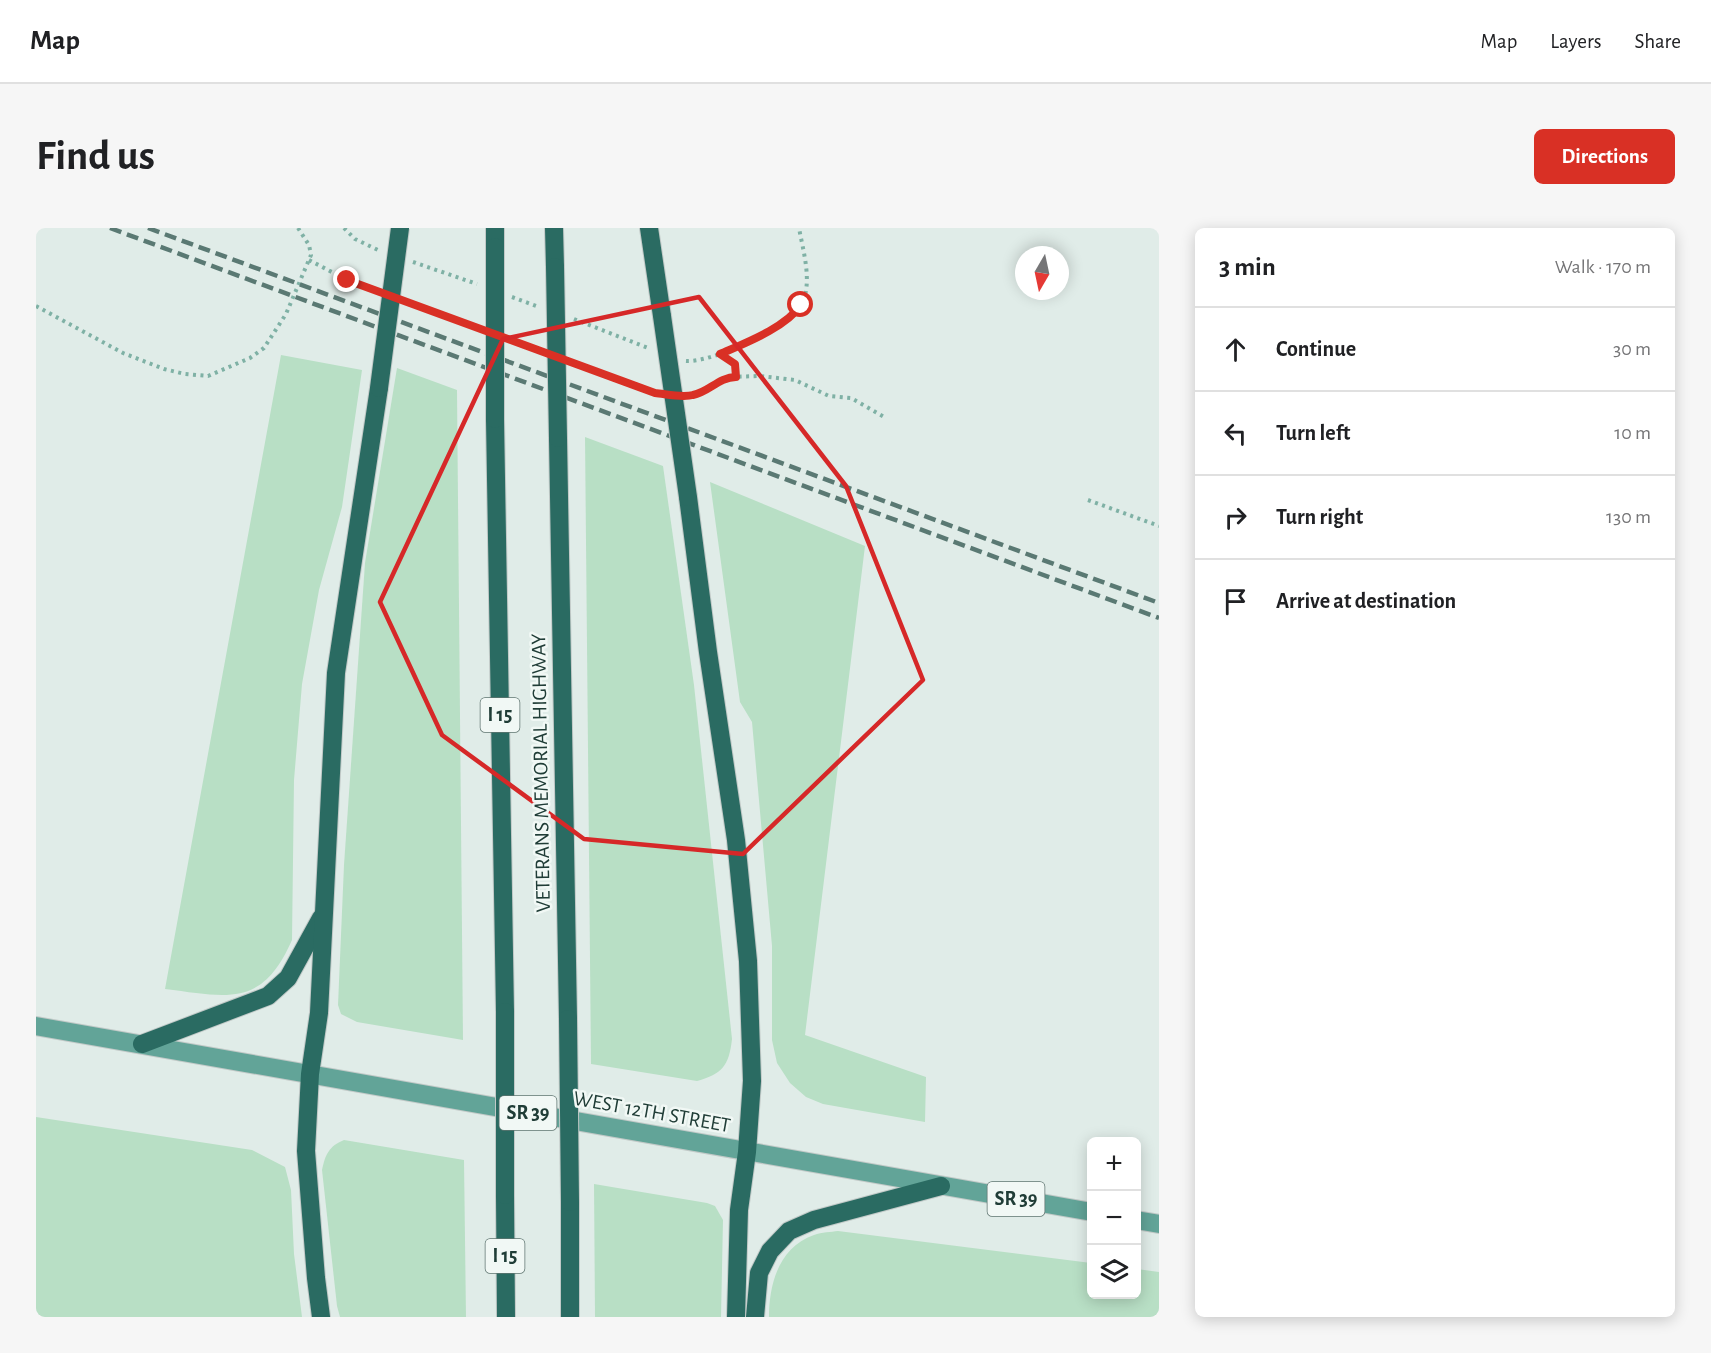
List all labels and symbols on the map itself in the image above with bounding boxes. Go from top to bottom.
north arrow [1015,246,1069,300]
route end [333,266,359,292]
route start [787,291,813,317]
street label: VETERANS MEMORIAL HIGHWAY [528,633,554,913]
road number: I 15 [480,698,520,732]
street label: WEST 12TH STREET [572,1088,732,1136]
road number: SR 39 [500,1096,556,1130]
road number: SR 39 [988,1182,1044,1216]
road number: I 15 [486,1239,524,1273]

